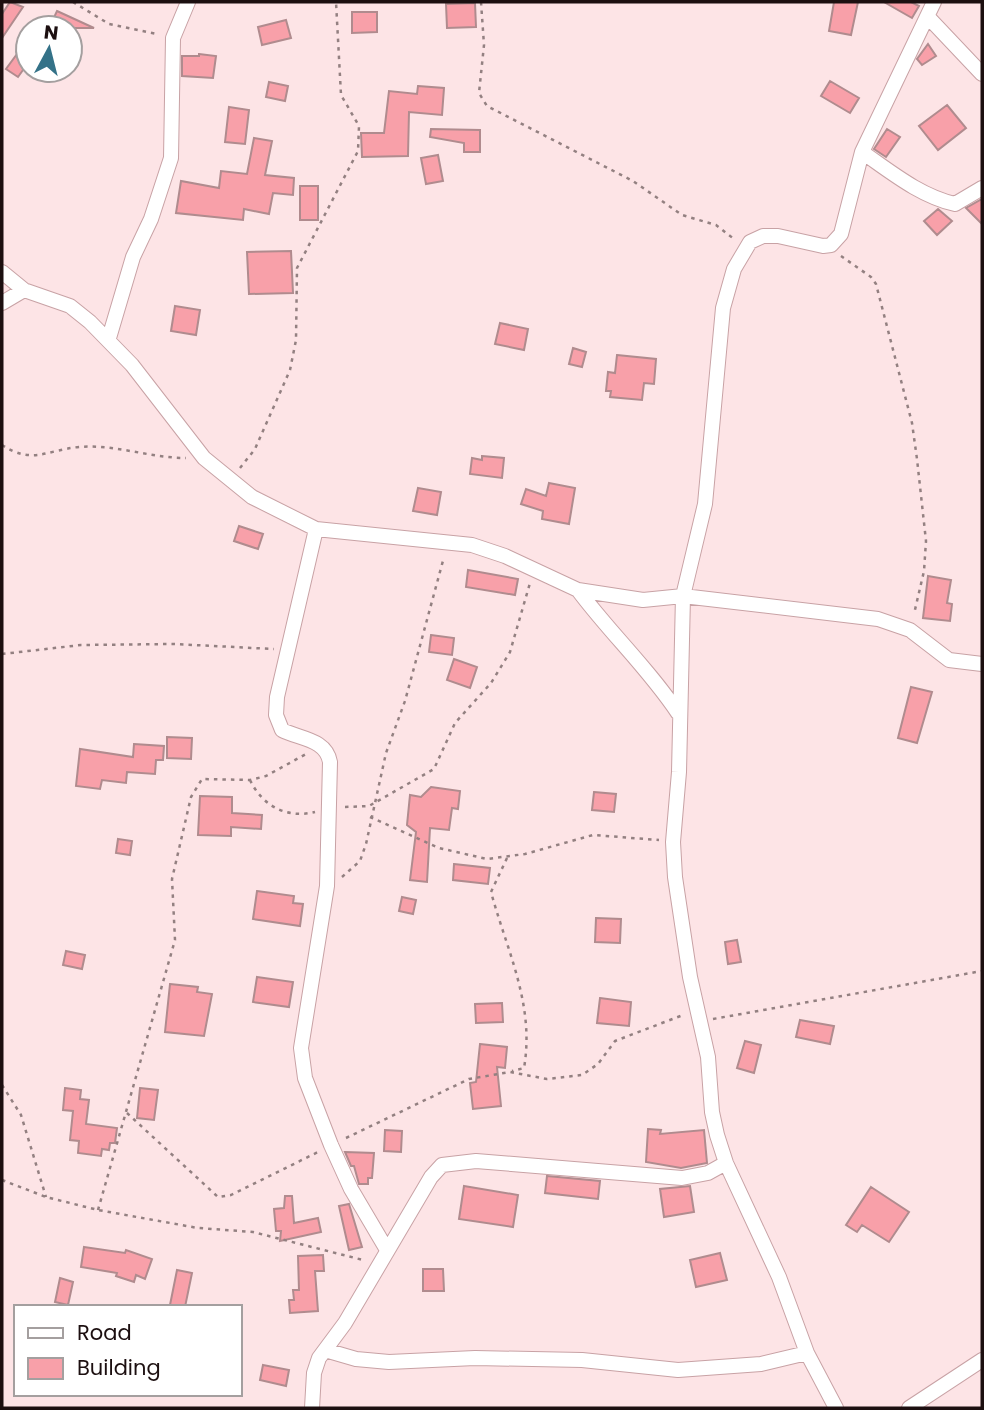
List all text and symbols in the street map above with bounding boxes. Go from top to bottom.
north arrow [14,14,84,84]
text: N [42,18,60,47]
legend [14,1305,242,1396]
text: Road [77,1318,132,1347]
text: Building [77,1353,161,1382]

